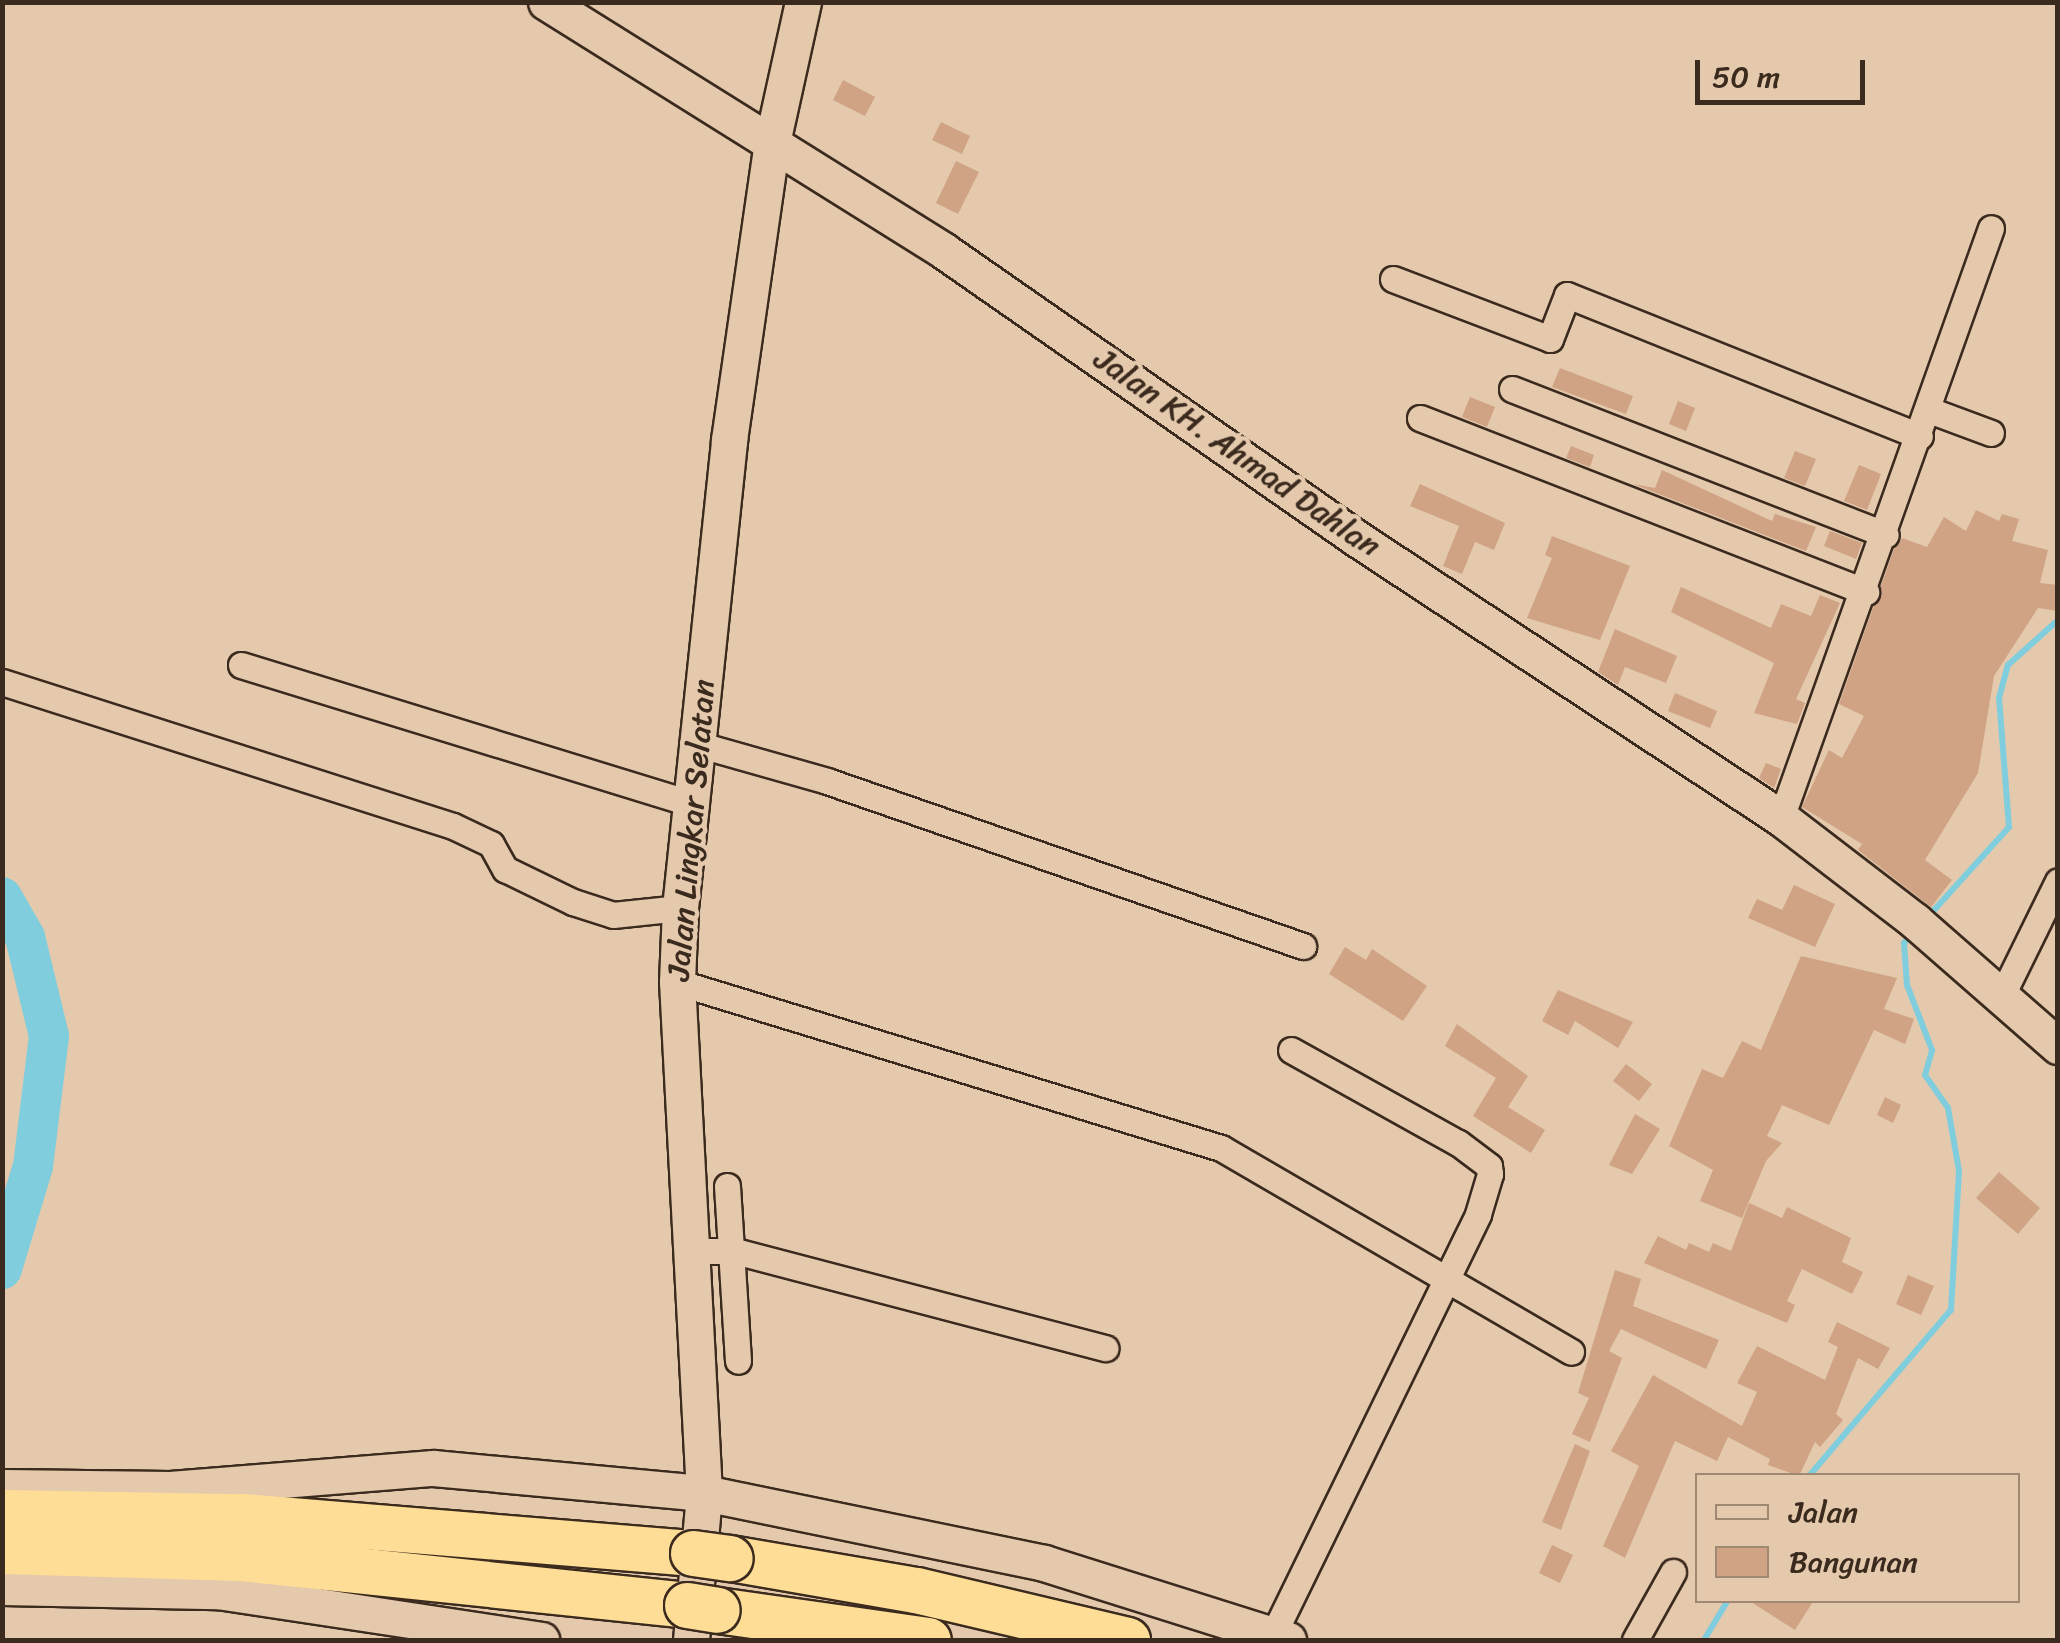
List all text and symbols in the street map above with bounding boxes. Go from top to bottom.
scale bar [1700,40,1870,102]
text: 50 m [1712,50,1780,104]
street label: Jalan KH. Ahmad Dahlan [1087,340,1387,566]
street label: Jalan Lingkar Selatan [660,678,724,982]
legend [1695,1473,2020,1603]
text: Jalan [1789,1485,1858,1539]
text: Bangunan [1789,1535,1918,1589]

